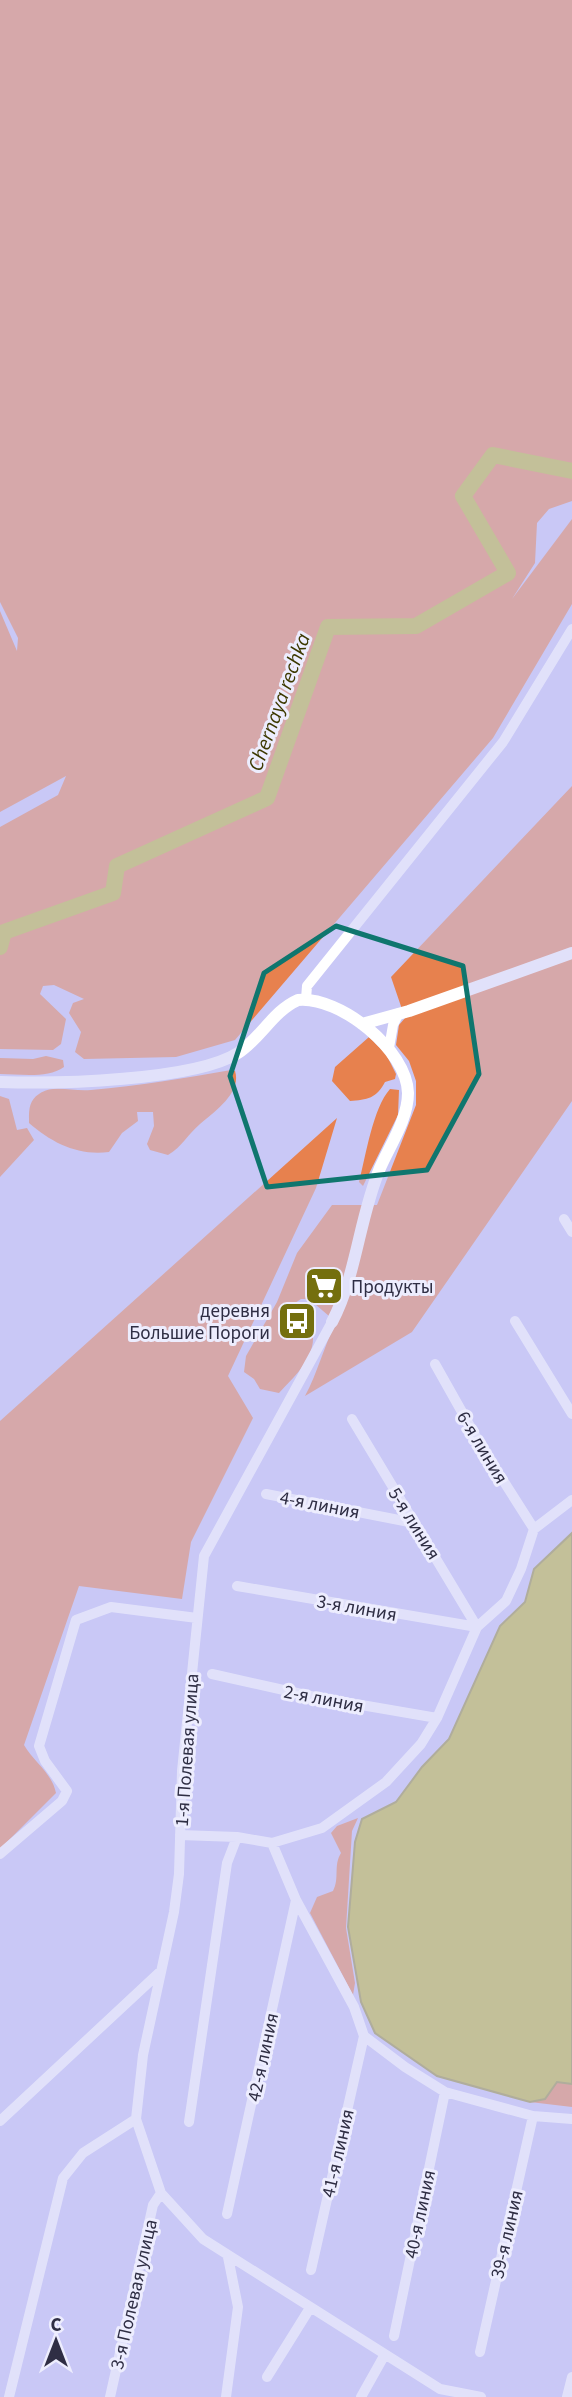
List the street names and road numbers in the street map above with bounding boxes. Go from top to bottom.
street label: 6-я линия [449,1406,514,1489]
street label: 5-я линия [381,1482,447,1565]
street label: 4-я линия [277,1485,362,1526]
street label: 3-я линия [315,1588,399,1629]
street label: 1-я Полевая улица [169,1673,206,1828]
street label: 2-я линия [281,1679,366,1720]
street label: 42-я линия [241,2010,286,2104]
street label: 41-я линия [315,2106,362,2200]
street label: 40-я линия [398,2167,443,2261]
street label: 39-я линия [484,2187,531,2281]
street label: 3-я Полевая улица [104,2217,165,2372]

